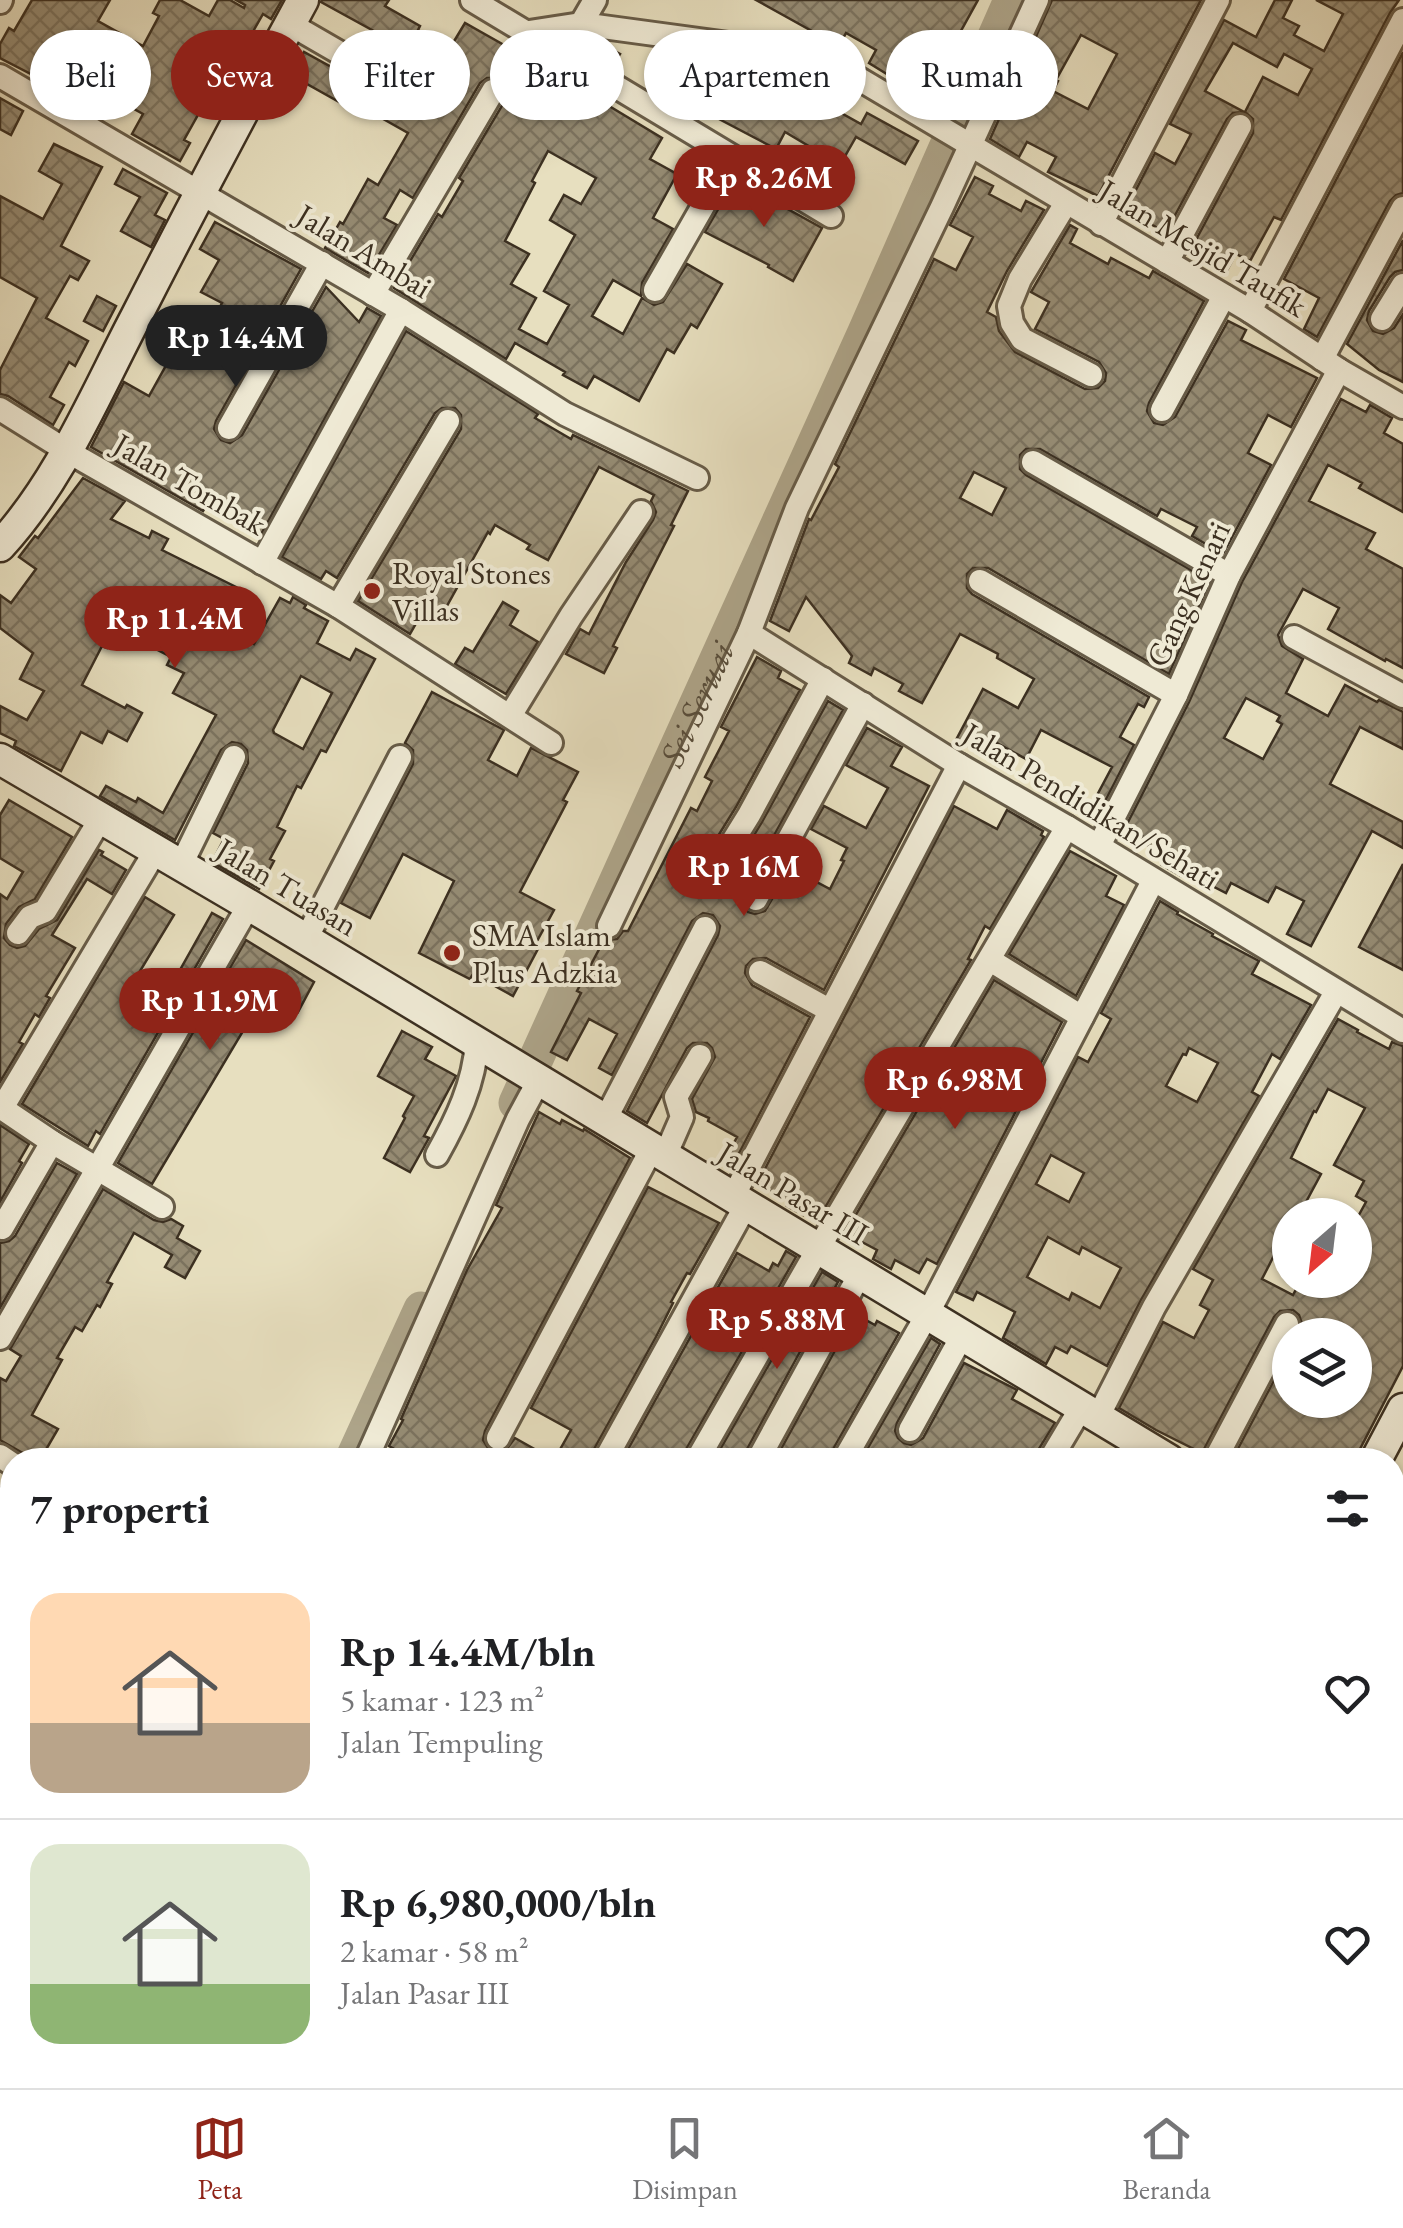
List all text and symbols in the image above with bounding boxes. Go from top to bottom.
chip: Beli [30,30,151,120]
chip: Sewa [171,30,309,120]
chip: Filter [329,30,470,120]
chip: Baru [490,30,624,120]
chip: Apartemen [644,30,866,120]
chip: Rumah [886,30,1058,120]
pin: Rp 8.26M [661,145,867,230]
text: Rp 8.26M [695,156,833,198]
street label: Jalan Mesjid Taufik [1089,168,1316,327]
street label: Jalan Ambai [286,193,440,308]
pin: Rp 14.4M [133,305,339,390]
text: Rp 14.4M [167,316,305,358]
street label: Jalan Tombak [103,422,275,545]
street label: Gang Kenari [1136,514,1240,673]
place label: Royal Stones Villas [392,552,551,631]
marker: Royal Stones Villas [361,580,383,602]
pin: Rp 11.4M [72,586,278,671]
text: Rp 11.4M [106,597,244,639]
water label: Sei Seruai [648,633,745,774]
street label: Jalan Pendidikan/Sehati [952,711,1227,899]
street label: Jalan Tuasan [206,827,366,946]
pin: Rp 16M [663,834,825,919]
text: Rp 16M [688,845,800,887]
place label: SMA Islam Plus Adzkia [472,914,617,993]
marker: SMA Islam Plus Adzkia [441,942,463,964]
pin: Rp 11.9M [107,968,313,1053]
text: Rp 11.9M [141,979,279,1021]
pin: Rp 6.98M [852,1047,1058,1132]
text: Rp 6.98M [886,1058,1024,1100]
street label: Jalan Pasar III [707,1130,876,1255]
north arrow [1272,1198,1372,1298]
map controls [1272,1198,1372,1418]
pin: Rp 5.88M [674,1287,880,1372]
text: Rp 5.88M [708,1298,846,1340]
button: layers [1272,1318,1372,1418]
text: 7 properti [30,1481,210,1536]
icon: filters [1320,1481,1375,1536]
text: Rp 14.4M/bln [340,1624,596,1679]
icon: home [110,1633,230,1753]
icon: heart [1320,1666,1375,1721]
text: 5 kamar · 123 m² [340,1679,544,1721]
text: Jalan Tempuling [340,1721,543,1763]
text: Rp 6,980,000/bln [340,1875,656,1930]
icon: home [110,1884,230,2004]
icon: heart [1320,1917,1375,1972]
text: 2 kamar · 58 m² [340,1930,529,1972]
text: Jalan Pasar III [340,1972,509,2014]
tab: Peta [192,2111,247,2207]
tab: Disimpan [632,2111,738,2207]
tab: Beranda [1123,2111,1211,2207]

